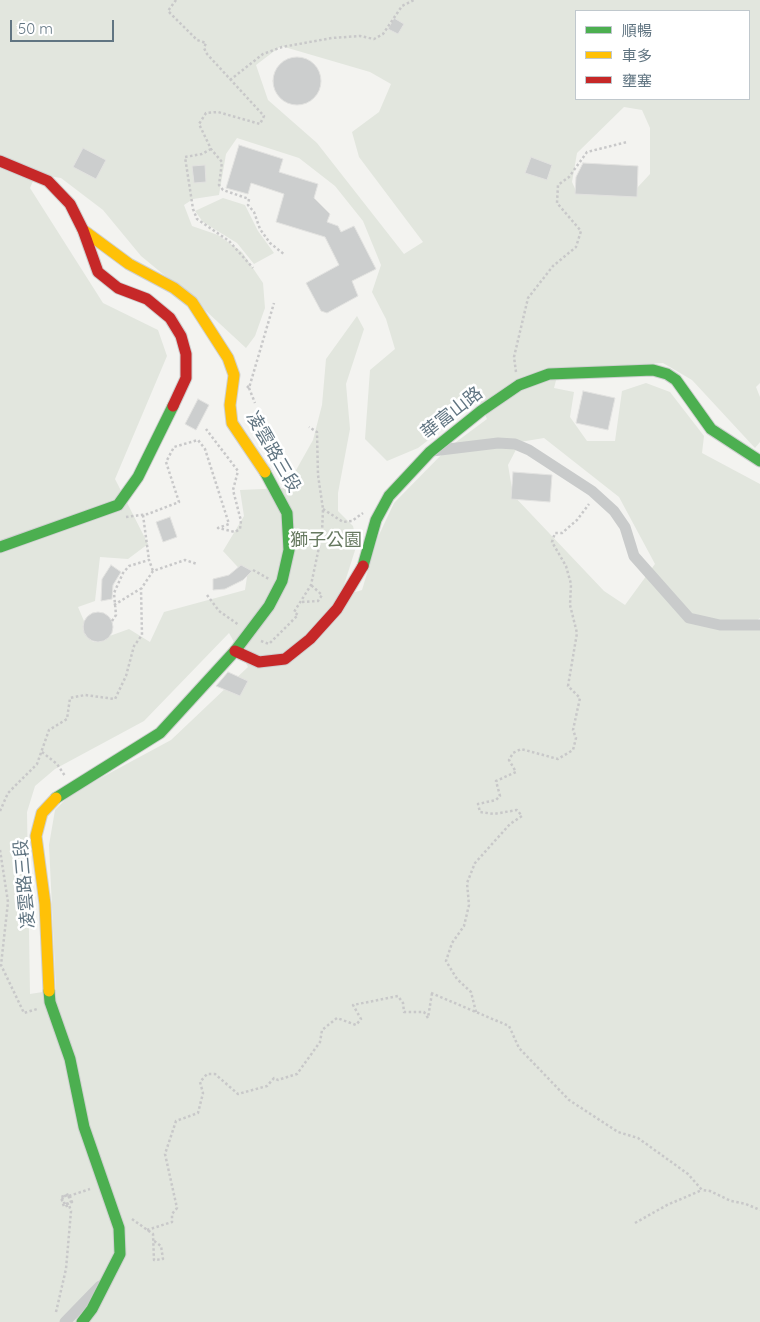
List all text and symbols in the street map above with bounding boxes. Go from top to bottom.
scale bar [12,10,116,42]
legend [575,10,750,100]
text: 50 m [18,19,53,38]
text: 順暢 [622,21,652,40]
text: 車多 [622,46,652,65]
text: 壅塞 [622,71,652,90]
street label: 華富山路 [417,382,487,444]
street label: 凌雲路三段 [241,408,305,496]
park label: 獅子公園 [290,530,362,552]
street label: 凌雲路三段 [10,838,40,930]

